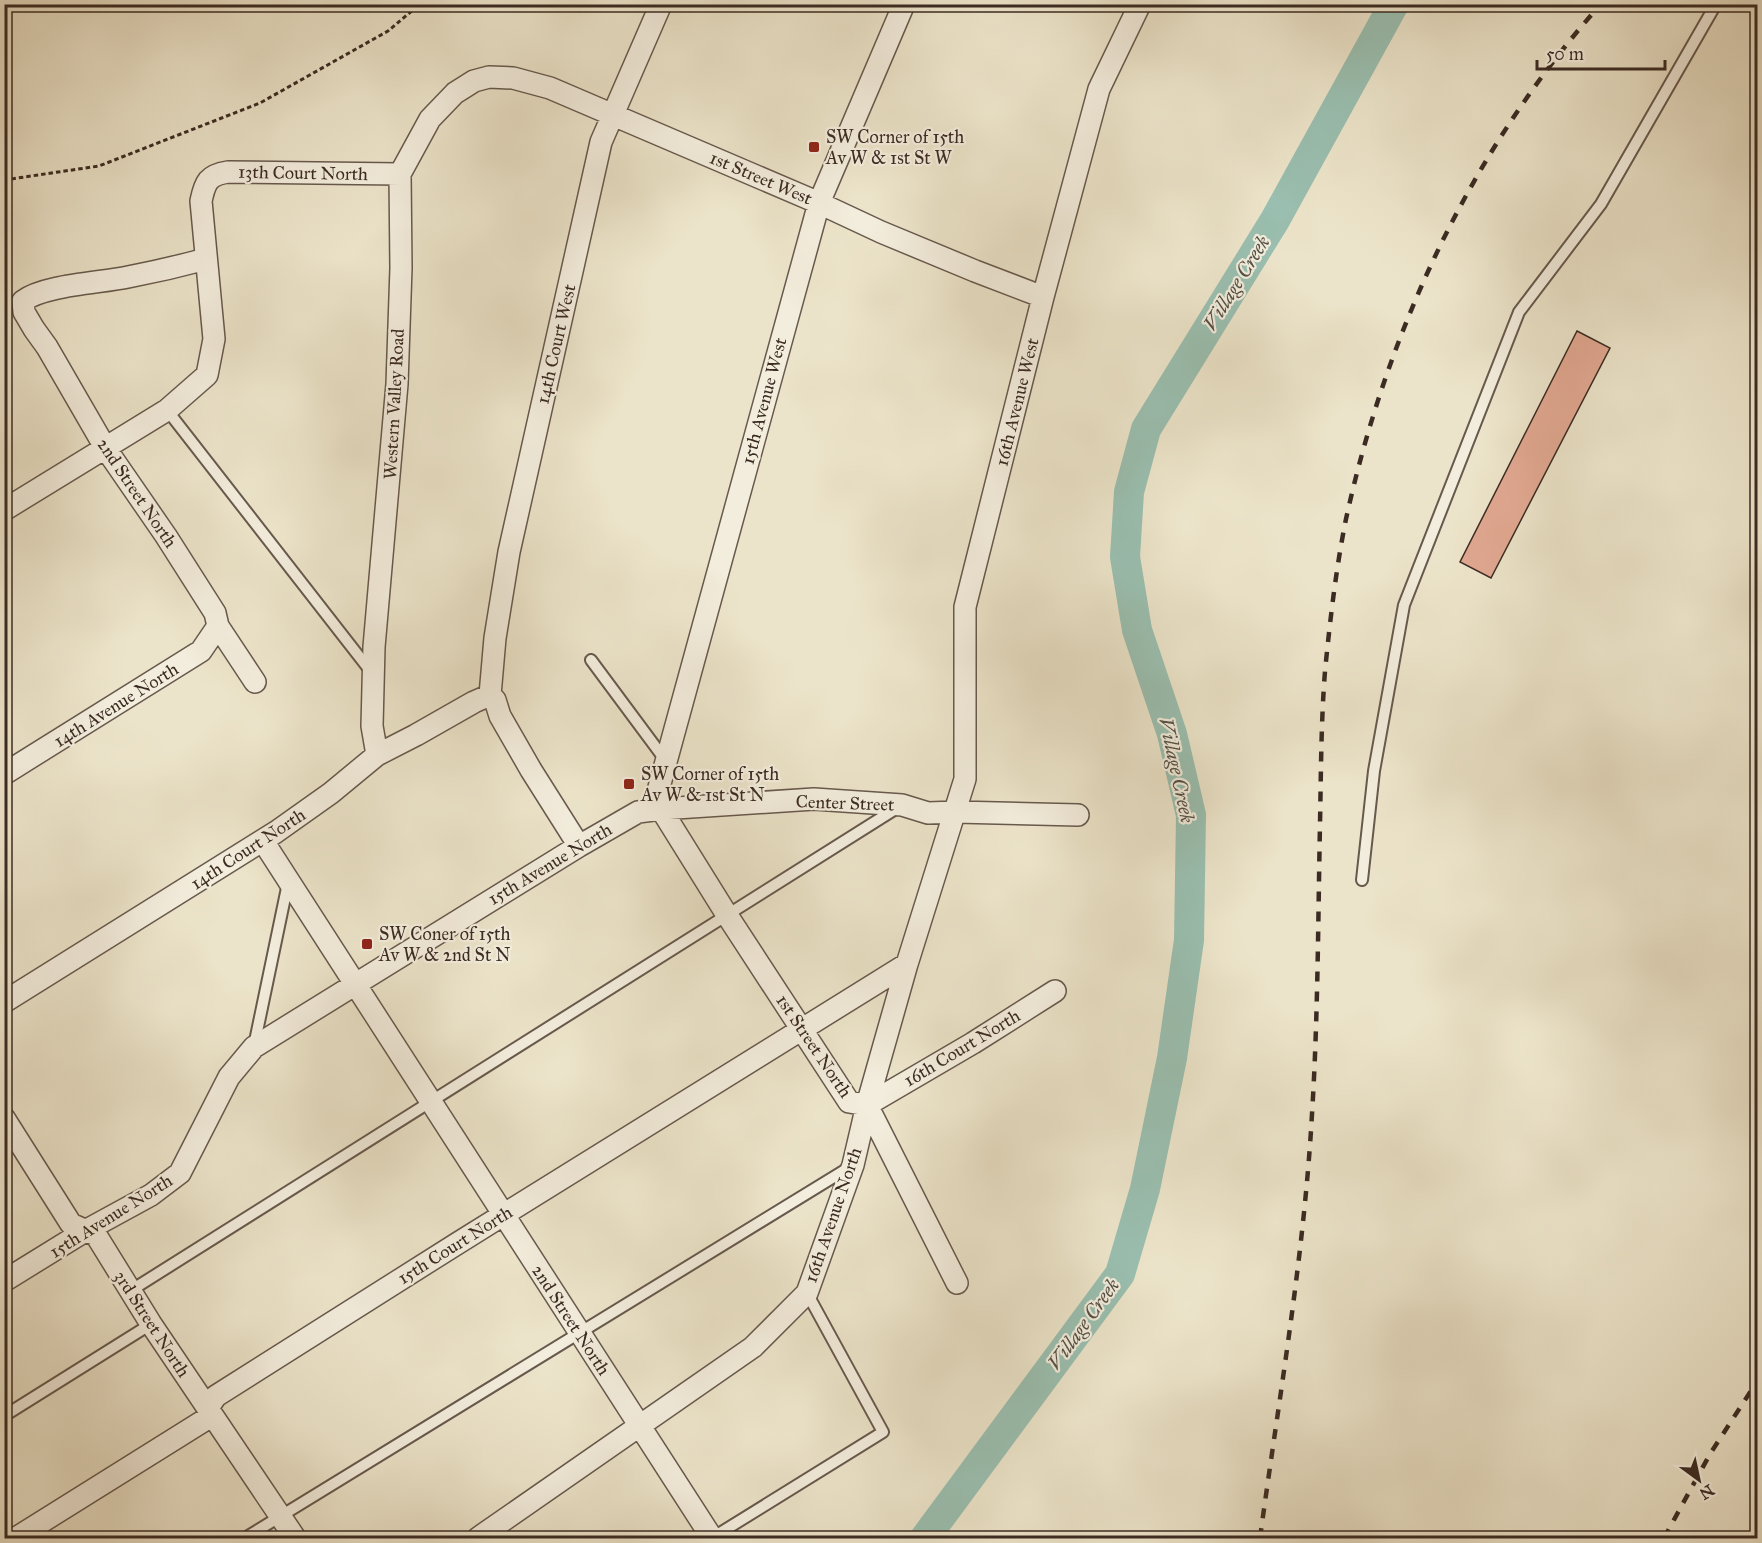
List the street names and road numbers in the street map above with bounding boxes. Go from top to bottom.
street label: 1st Street West [706,147,816,210]
street label: 13th Court North [238,161,368,185]
street label: 14th Court West [532,281,581,406]
street label: Western Valley Road [379,328,409,480]
street label: 15th Avenue West [737,335,792,467]
street label: 16th Avenue West [990,335,1044,468]
street label: 2nd Street North [92,434,182,552]
street label: 14th Avenue North [50,658,182,752]
street label: Center Street [795,790,895,816]
street label: 14th Court North [186,804,310,894]
street label: 15th Avenue North [484,818,616,910]
street label: 1st Street North [771,990,857,1102]
street label: 16th Court North [900,1005,1024,1091]
street label: 16th Avenue North [800,1144,866,1286]
street label: 15th Avenue North [45,1169,177,1263]
street label: 15th Court North [394,1201,516,1289]
street label: 2nd Street North [527,1261,615,1379]
street label: 3rd Street North [109,1267,195,1381]

